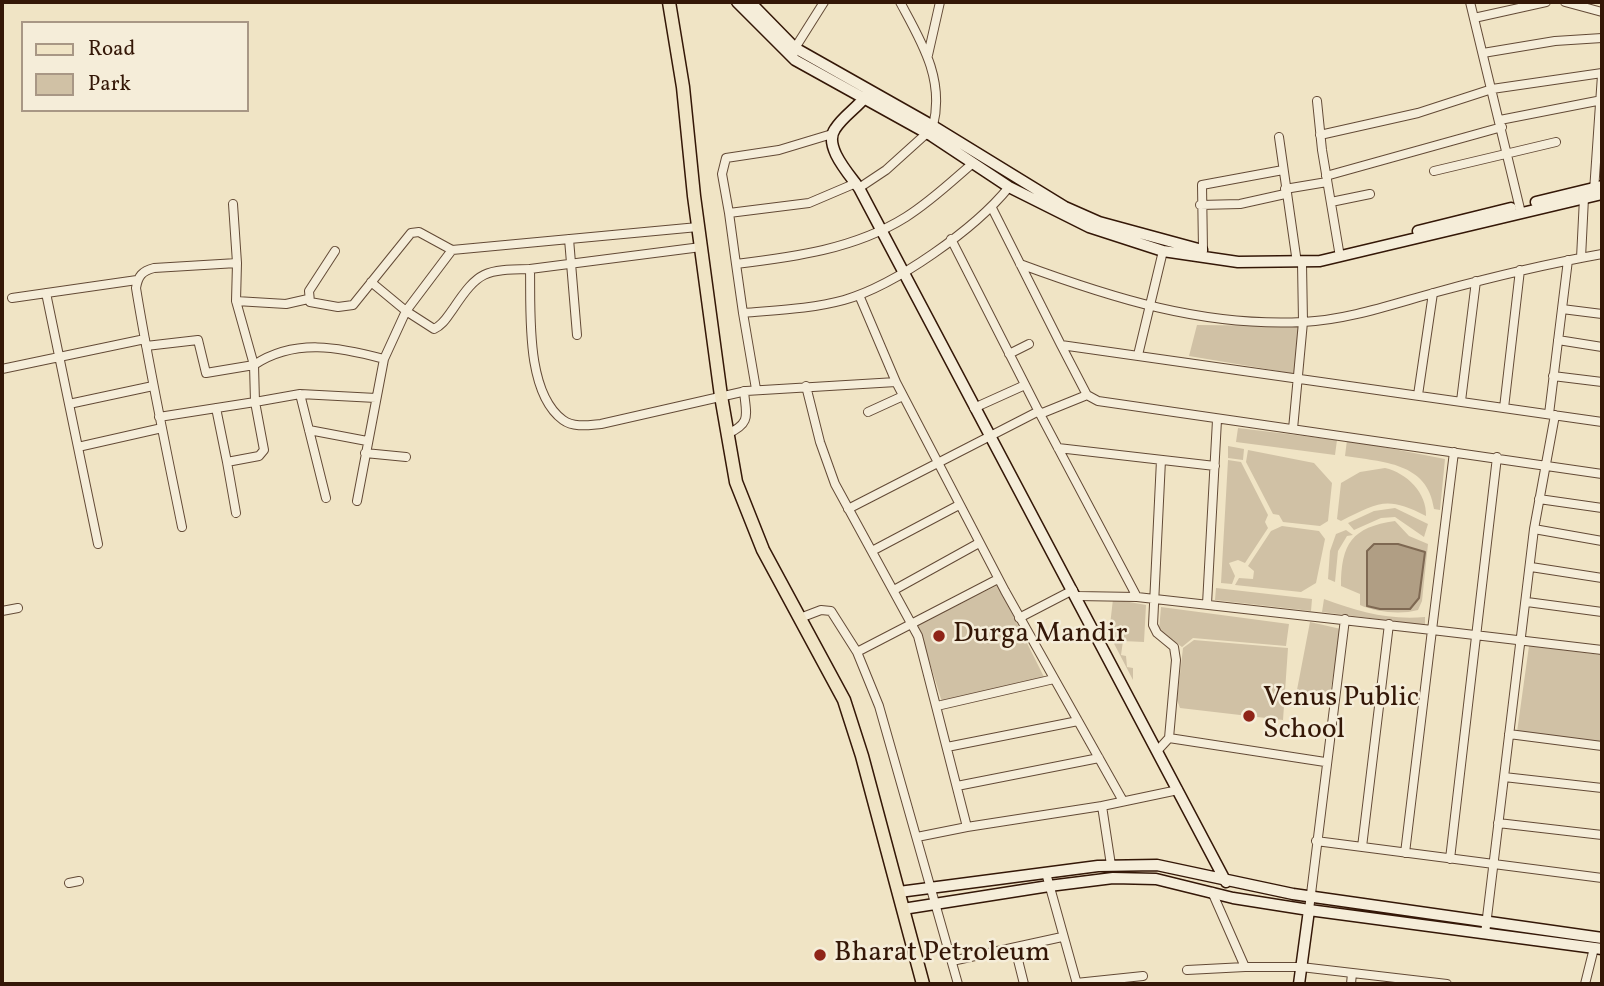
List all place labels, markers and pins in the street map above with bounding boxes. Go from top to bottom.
place label: Durga Mandir [953,619,1127,653]
marker: Durga Mandir [931,628,947,644]
place label: Venus Public School [1263,683,1419,749]
marker: Venus Public School [1241,708,1257,724]
place label: Bharat Petroleum [834,938,1050,972]
marker: Bharat Petroleum [812,947,828,963]

